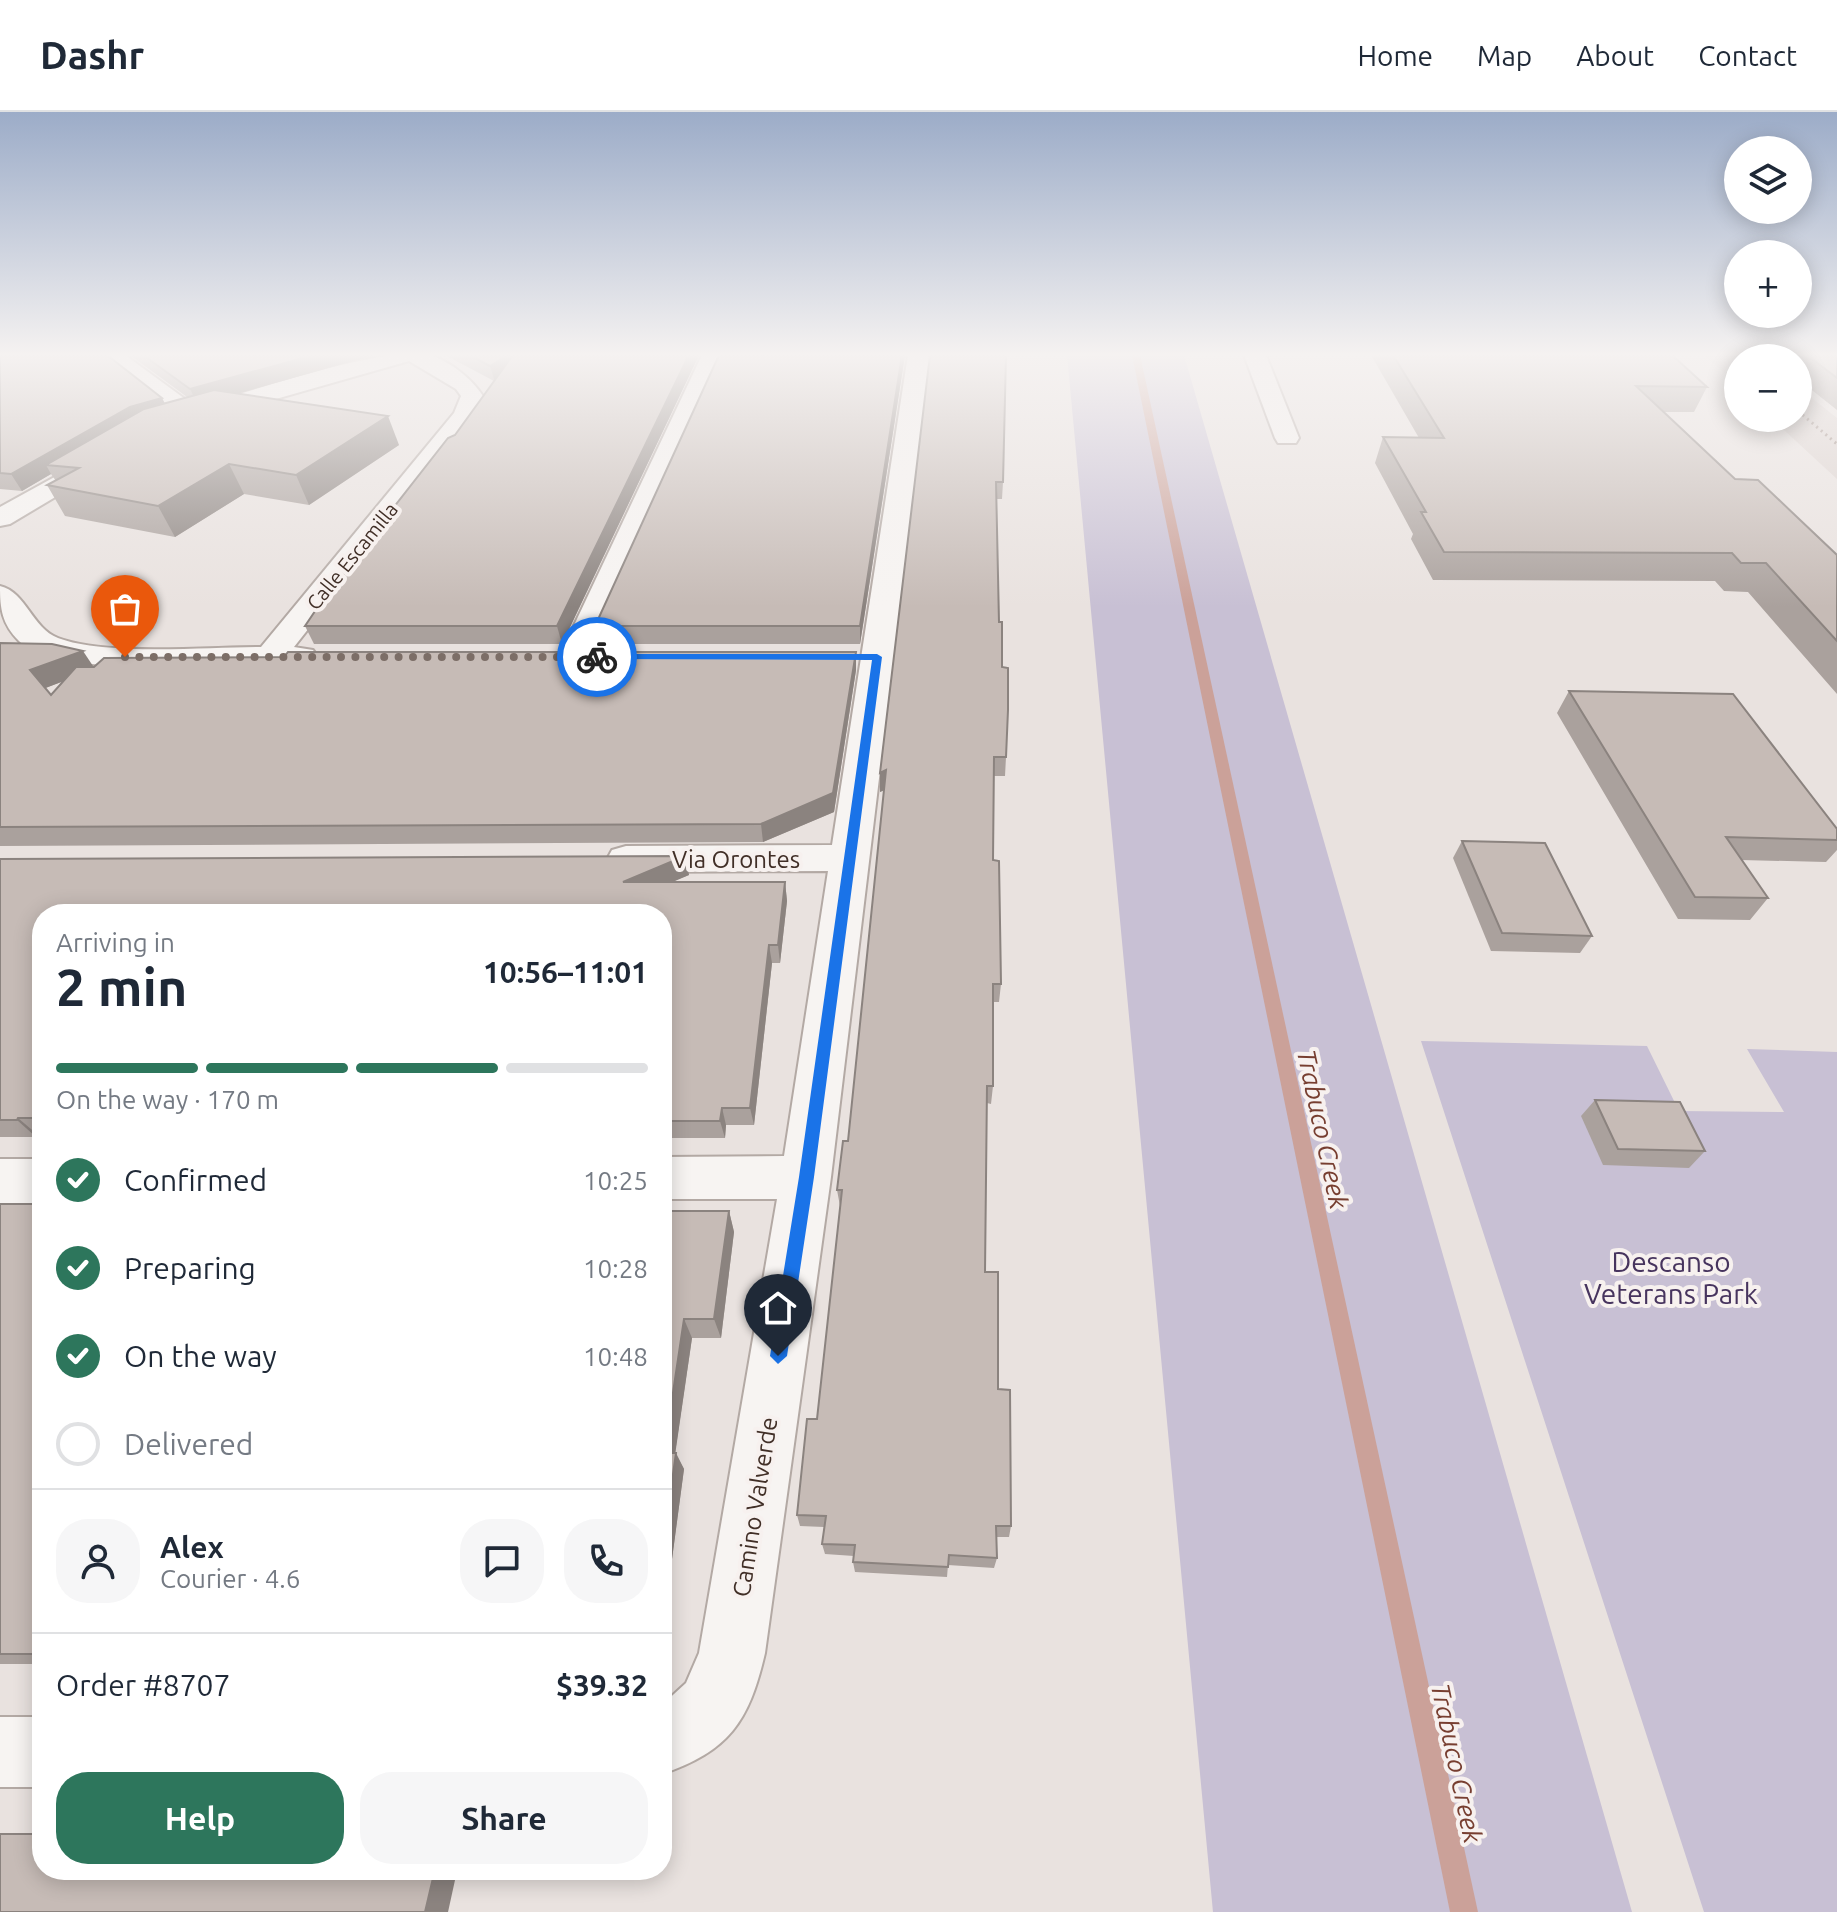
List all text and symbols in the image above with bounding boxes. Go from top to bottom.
text: Dashr [40,34,144,76]
text: Home [1358,40,1433,71]
text: Map [1477,40,1532,71]
text: About [1576,40,1654,71]
text: Contact [1698,40,1797,71]
map controls [1724,136,1812,432]
button: layers [1724,136,1812,224]
button: + [1724,240,1812,328]
button: − [1724,344,1812,432]
street label: Calle Escamilla [302,498,402,614]
pin [91,575,159,657]
icon: bag [103,587,147,631]
courier [557,617,637,697]
icon: bike [575,635,619,679]
street label: Via Orontes [672,846,800,873]
text: Arriving in [56,928,175,957]
text: 10:56–11:01 [483,955,648,989]
text: 2 min [56,958,187,1016]
water label: Trabuco Creek [1292,1046,1354,1212]
text: On the way · 170 m [56,1085,279,1114]
icon: check [56,1158,100,1202]
text: Confirmed [124,1163,267,1197]
text: 10:25 [583,1166,648,1195]
icon: check [56,1246,100,1290]
park label: Descanso Veterans Park [1584,1246,1758,1309]
text: Preparing [124,1251,256,1285]
text: 10:28 [583,1254,648,1283]
pin [744,1274,812,1356]
icon: home [756,1286,800,1330]
icon: check [56,1334,100,1378]
text: On the way [124,1339,277,1373]
text: 10:48 [583,1342,648,1371]
street label: Camino Valverde [727,1415,783,1599]
text: Delivered [124,1427,253,1461]
button: person [56,1519,140,1603]
button: chat [460,1519,544,1603]
button: phone [564,1519,648,1603]
text: Alex [160,1530,224,1564]
text: Courier · 4.6 [160,1564,300,1593]
text: Order #8707 [56,1668,230,1702]
text: $39.32 [556,1668,648,1702]
water label: Trabuco Creek [1426,1680,1488,1846]
button: Help [56,1772,344,1864]
button: Share [360,1772,648,1864]

